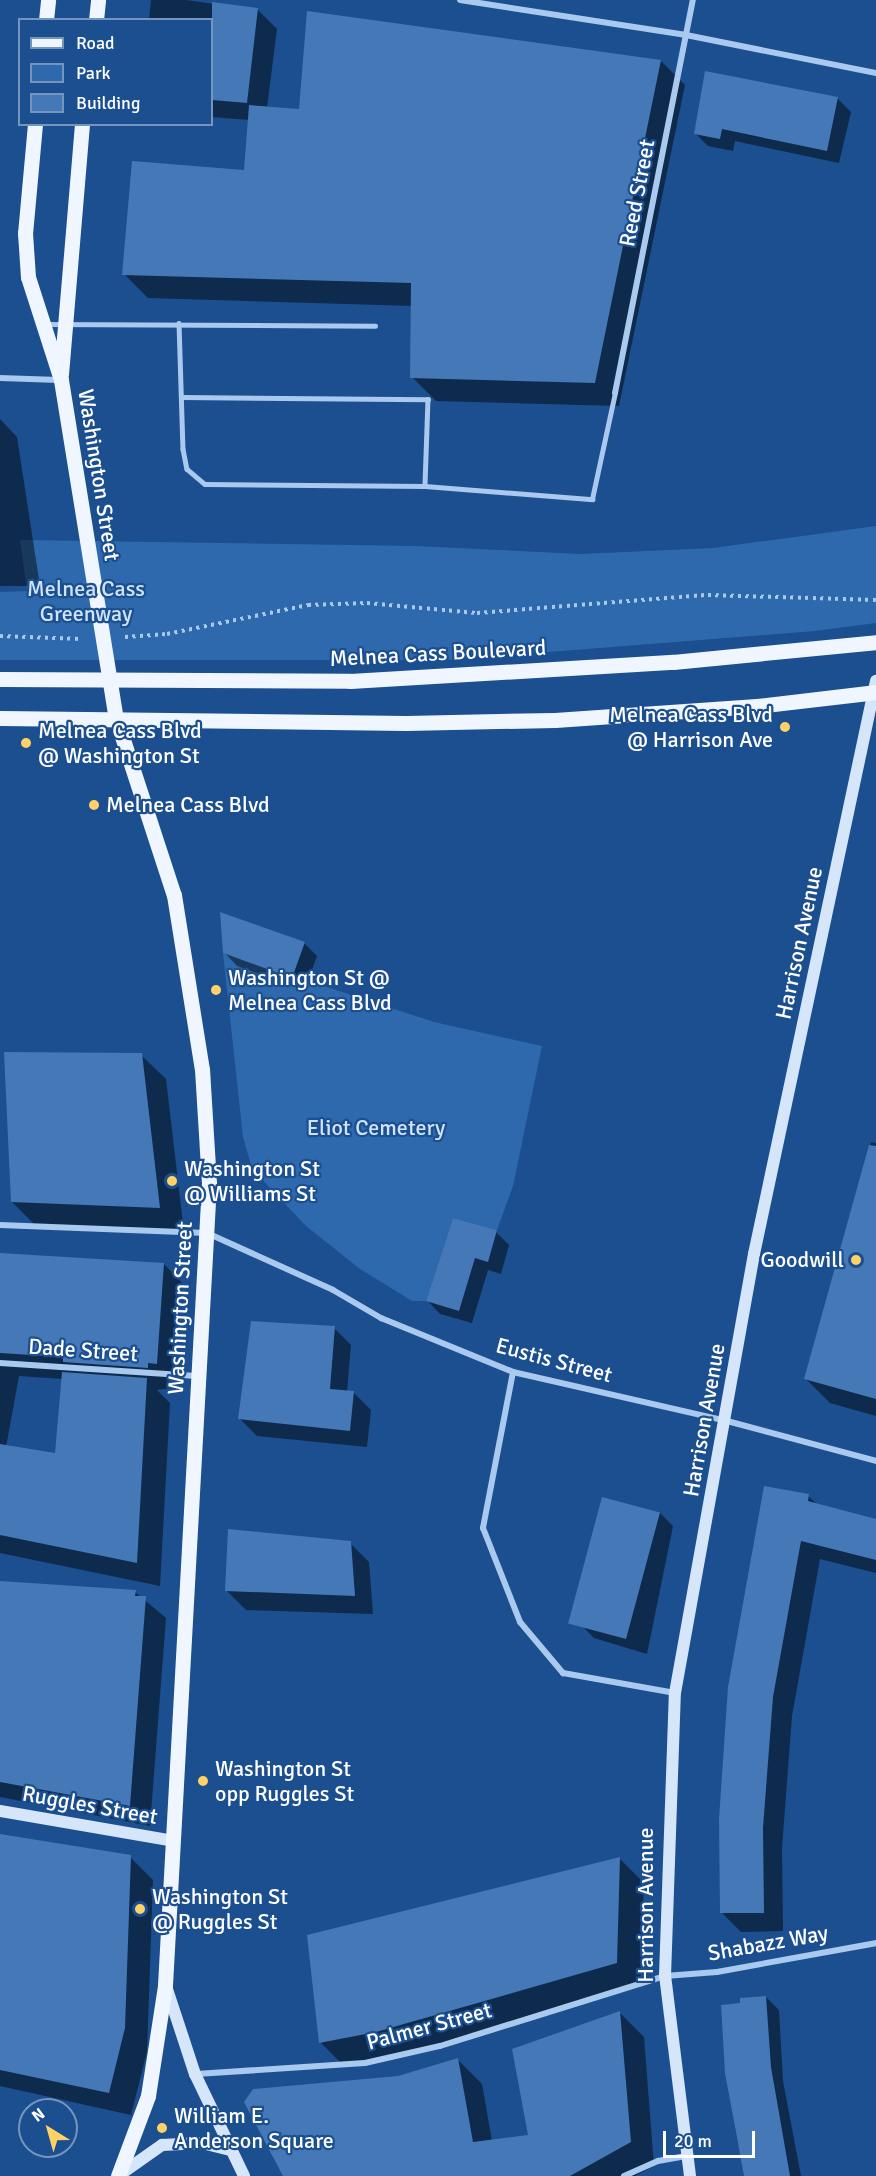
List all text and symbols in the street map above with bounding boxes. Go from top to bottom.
legend [18,18,213,126]
text: Road [76,32,115,54]
text: Park [76,62,111,84]
text: Building [76,92,140,114]
street label: Reed Street [614,137,660,249]
street label: Washington Street [72,387,126,563]
park label: Melnea Cass Greenway [27,575,145,626]
street label: Melnea Cass Boulevard [329,634,547,672]
place label: Melnea Cass Blvd @ Harrison Ave [609,701,773,752]
place label: Melnea Cass Blvd @ Washington St [38,717,202,768]
marker: Melnea Cass Blvd @ Harrison Ave [778,720,792,734]
marker: Melnea Cass Blvd @ Washington St [19,736,33,750]
place label: Melnea Cass Blvd [106,792,270,818]
marker: Melnea Cass Blvd [87,798,101,812]
street label: Harrison Avenue [770,864,828,1022]
place label: Washington St @ Melnea Cass Blvd [228,964,392,1016]
marker: Washington St @ Melnea Cass Blvd [209,983,223,997]
park label: Eliot Cemetery [307,1115,445,1141]
place label: Washington St @ Williams St [184,1155,320,1206]
marker: Washington St @ Williams St [165,1174,179,1188]
street label: Washington Street [162,1221,198,1395]
place label: Goodwill [760,1247,844,1273]
marker: Goodwill [849,1253,863,1267]
street label: Eustis Street [493,1332,615,1388]
street label: Dade Street [27,1333,139,1367]
street label: Harrison Avenue [678,1341,730,1499]
place label: Washington St opp Ruggles St [215,1755,354,1807]
marker: Washington St opp Ruggles St [196,1774,210,1788]
street label: Ruggles Street [20,1780,160,1830]
street label: Harrison Avenue [633,1827,659,1983]
place label: Washington St @ Ruggles St [152,1883,288,1934]
marker: Washington St @ Ruggles St [133,1902,147,1916]
street label: Shabazz Way [706,1919,830,1967]
street label: Palmer Street [364,1997,494,2055]
north arrow [18,2098,78,2158]
place label: William E. Anderson Square [174,2102,334,2154]
text: N [28,2104,49,2127]
scale bar [666,2119,758,2157]
marker: William E. Anderson Square [155,2121,169,2135]
text: 20 m [674,2130,712,2152]

